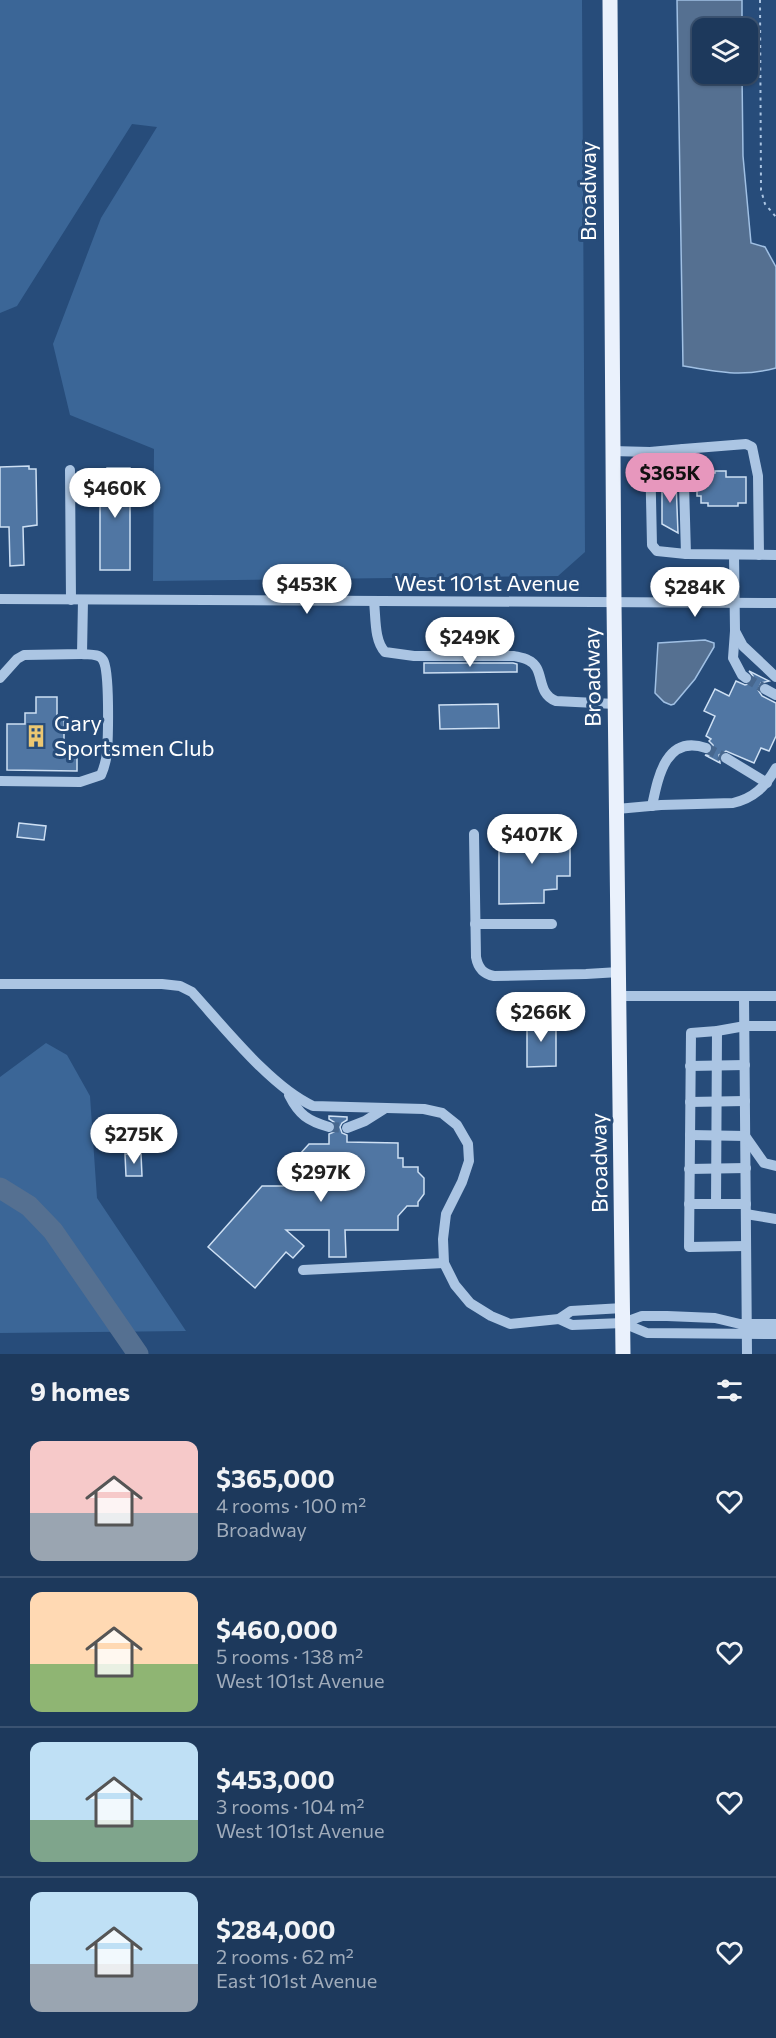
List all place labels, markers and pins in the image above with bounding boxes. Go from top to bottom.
pin: $365K [628,453,712,504]
pin: $460K [73,468,157,519]
pin: $453K [265,564,349,615]
pin: $284K [653,567,737,618]
pin: $249K [428,617,512,668]
place label: Gary Sportsmen Club [54,709,214,761]
building icon: Gary Sportsmen Club [23,723,49,749]
pin: $407K [490,814,574,865]
pin: $266K [499,992,583,1043]
pin: $275K [92,1114,176,1165]
pin: $297K [279,1152,363,1203]

